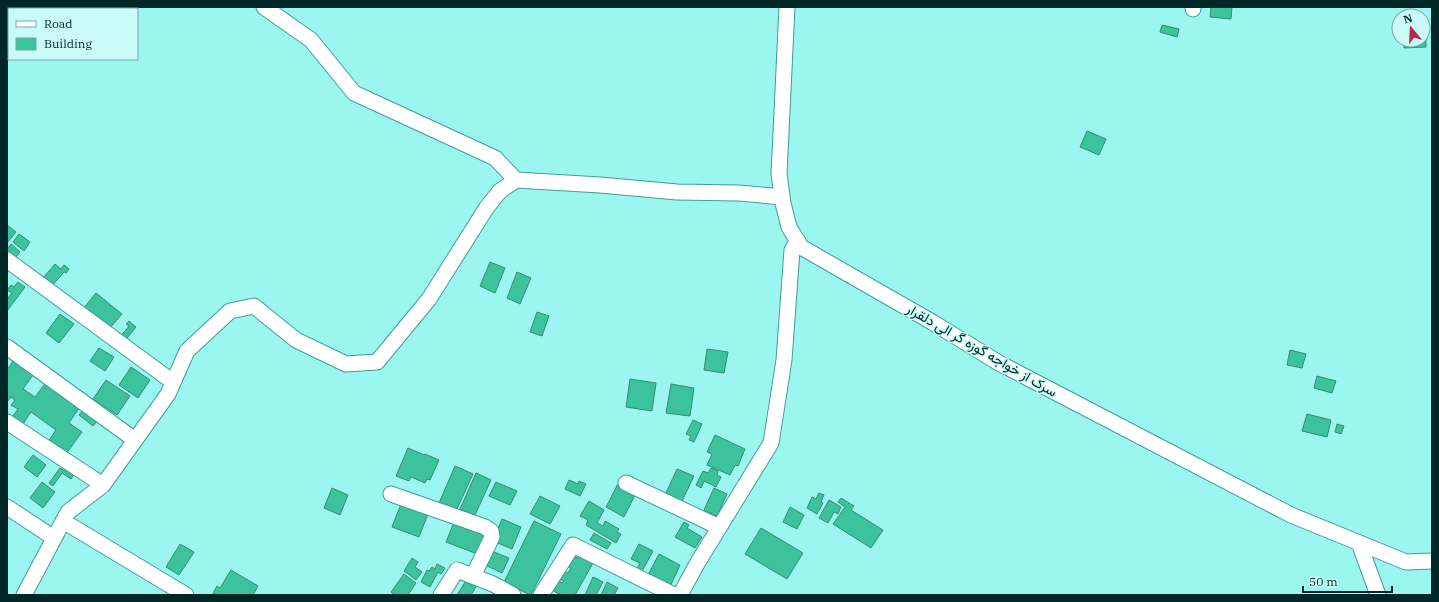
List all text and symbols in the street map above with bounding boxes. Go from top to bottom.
legend [8,8,138,60]
north arrow [1391,8,1431,48]
text: N [1402,10,1414,26]
text: Road [44,16,73,31]
text: Building [44,36,92,51]
street label: سرک از خواجه گوزه گر الی دلقرار [902,299,1061,401]
scale bar [1303,568,1392,594]
text: 50 m [1309,574,1338,589]

